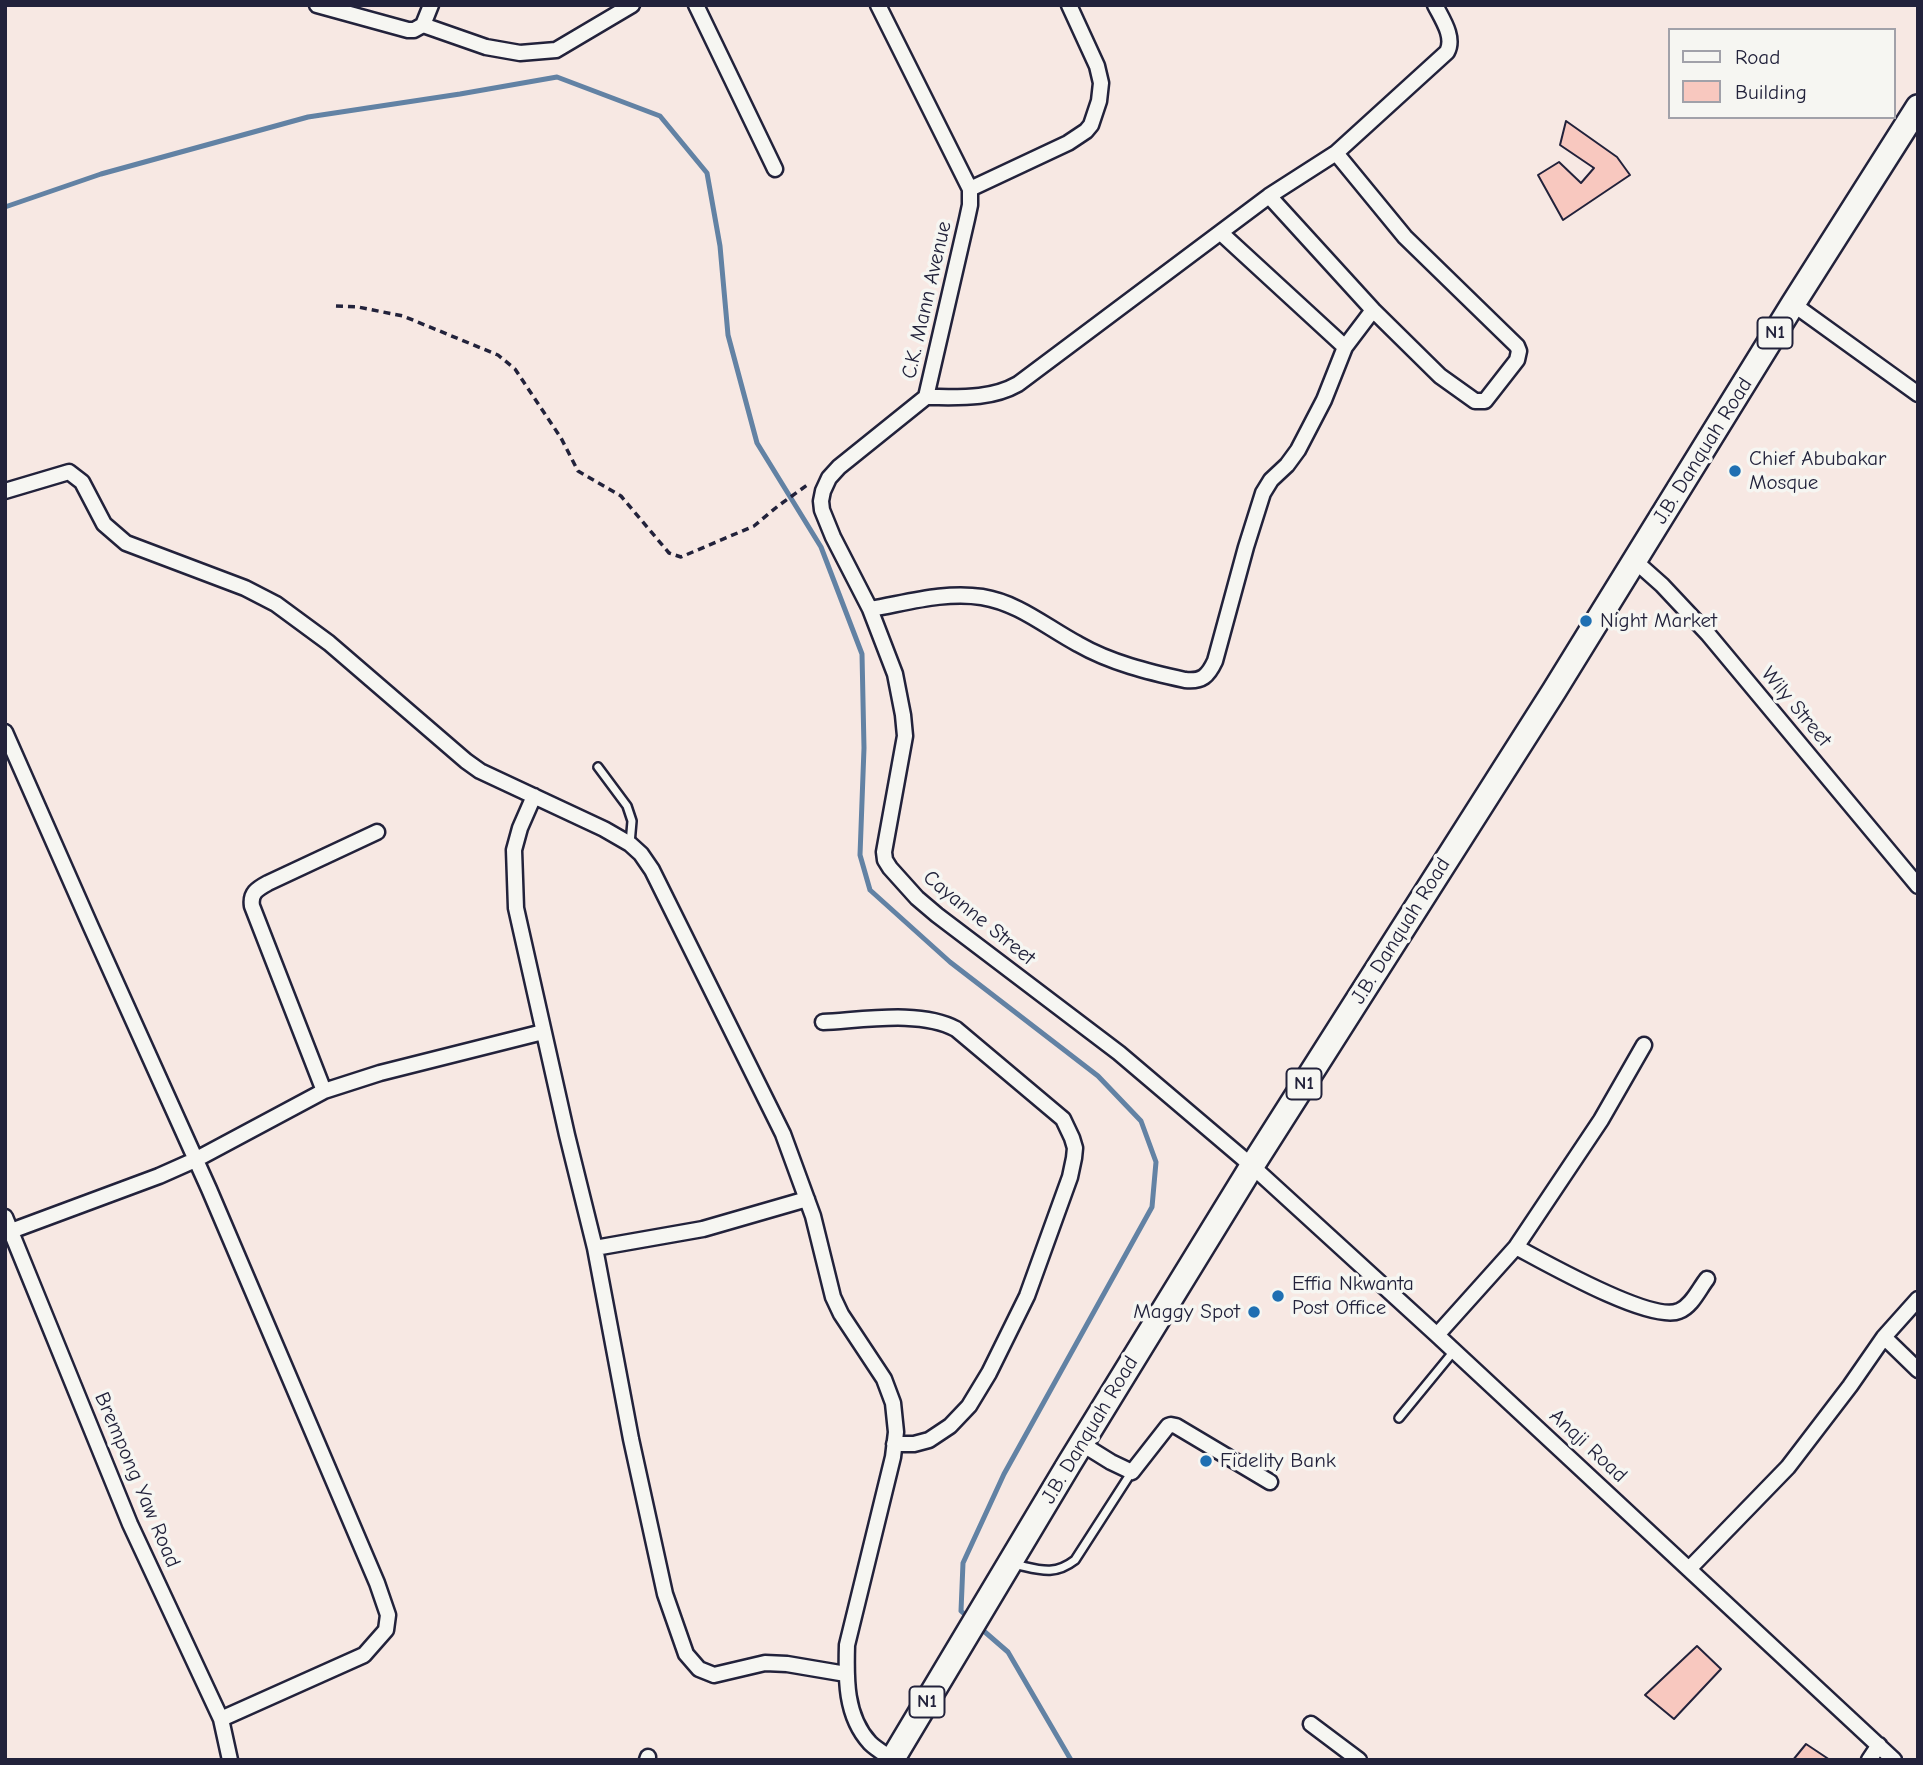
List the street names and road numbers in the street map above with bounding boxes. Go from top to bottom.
street label: C.K. Mann Avenue [897,219,957,381]
road number: N1 [1758,318,1792,348]
street label: J.B. Danquah Road [1648,373,1758,529]
street label: Wily Street [1755,662,1837,752]
street label: J.B. Danquah Road [1346,853,1456,1009]
street label: Cayanne Street [918,865,1040,971]
road number: N1 [1286,1068,1322,1100]
street label: J.B. Danquah Road [1036,1352,1144,1508]
street label: Brempong Yaw Road [89,1389,185,1571]
street label: Anaji Road [1544,1404,1632,1488]
road number: N1 [909,1686,944,1718]

